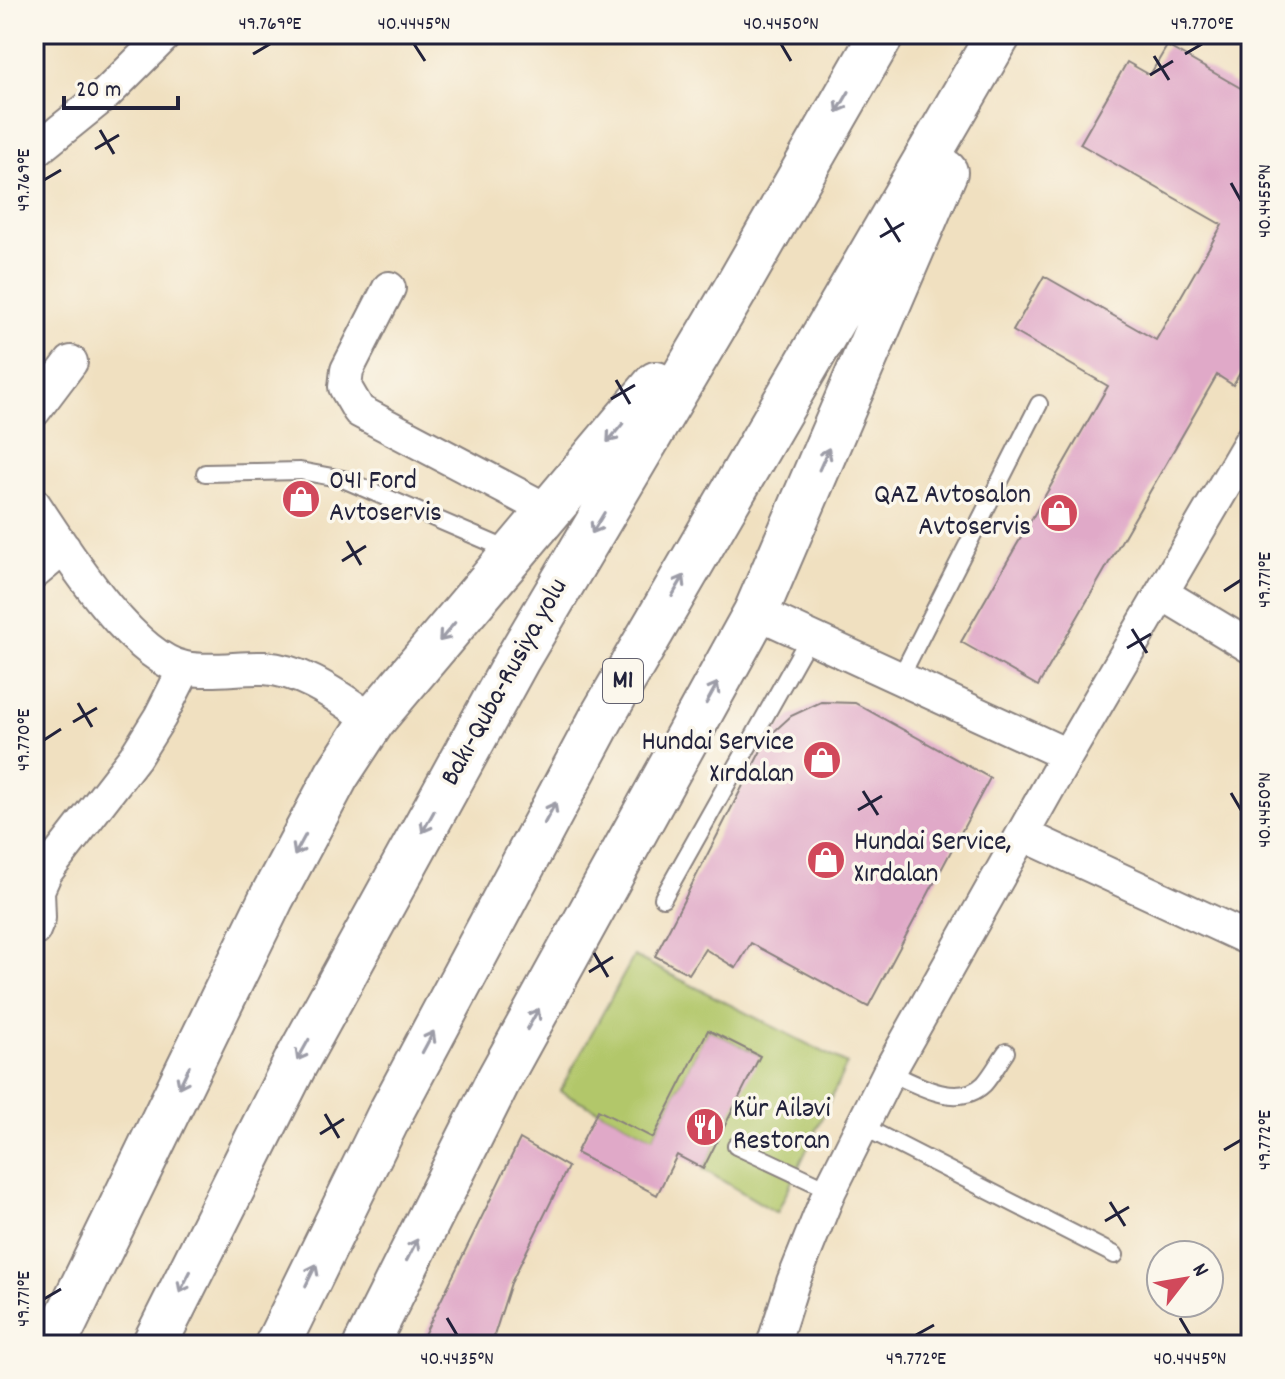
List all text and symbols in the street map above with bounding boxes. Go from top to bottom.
text: 49.769°E [239,11,301,39]
text: 40.4445°N [378,11,450,39]
text: 40.4450°N [743,11,819,39]
text: 49.770°E [1171,11,1233,39]
scale bar [64,60,178,110]
text: 20 m [76,74,122,108]
one-way arrow [835,90,851,113]
text: 49.769°E [11,149,39,211]
text: 40.4455°N [1252,164,1280,238]
one-way arrow [606,422,624,442]
one-way arrow [817,447,832,472]
place label: 041 Ford Avtoservis [329,463,442,535]
place label: QAZ Avtosalon Avtoservis [874,477,1031,549]
shop icon: 041 Ford Avtoservis [280,478,322,520]
shop icon: QAZ Avtosalon Avtoservis [1038,492,1080,534]
one-way arrow [589,511,605,534]
text: 49.771°E [1252,552,1280,608]
street label: Bakı-Quba-Rusiya yolu [432,572,580,794]
one-way arrow [671,575,686,599]
one-way arrow [438,621,456,641]
road number: M1 [603,659,643,703]
one-way arrow [705,682,720,706]
text: 49.770°E [11,709,39,771]
place label: Hundai Service Xırdalan [641,724,794,796]
shop icon: Hundai Service Xırdalan [801,739,843,781]
text: 40.4450°N [1252,772,1280,848]
one-way arrow [543,802,559,825]
one-way arrow [419,810,435,834]
place label: Hundai Service, Xırdalan [854,824,1012,896]
one-way arrow [291,832,307,856]
shop icon: Hundai Service, Xırdalan [805,839,847,881]
one-way arrow [525,1008,541,1031]
one-way arrow [420,1031,436,1055]
one-way arrow [294,1038,310,1062]
one-way arrow [176,1065,191,1089]
place label: Kür Ailəvi Restoran [733,1091,831,1163]
restaurant icon: Kür Ailəvi Restoran [684,1106,726,1148]
text: 49.772°E [1252,1110,1280,1170]
one-way arrow [405,1238,421,1262]
north arrow [1145,1239,1225,1319]
text: N [1183,1258,1215,1283]
one-way arrow [304,1263,319,1287]
one-way arrow [177,1270,193,1294]
text: 49.771°E [11,1271,39,1327]
text: 40.4435°N [420,1346,494,1374]
text: 49.772°E [886,1346,946,1374]
text: 40.4445°N [1154,1346,1226,1374]

